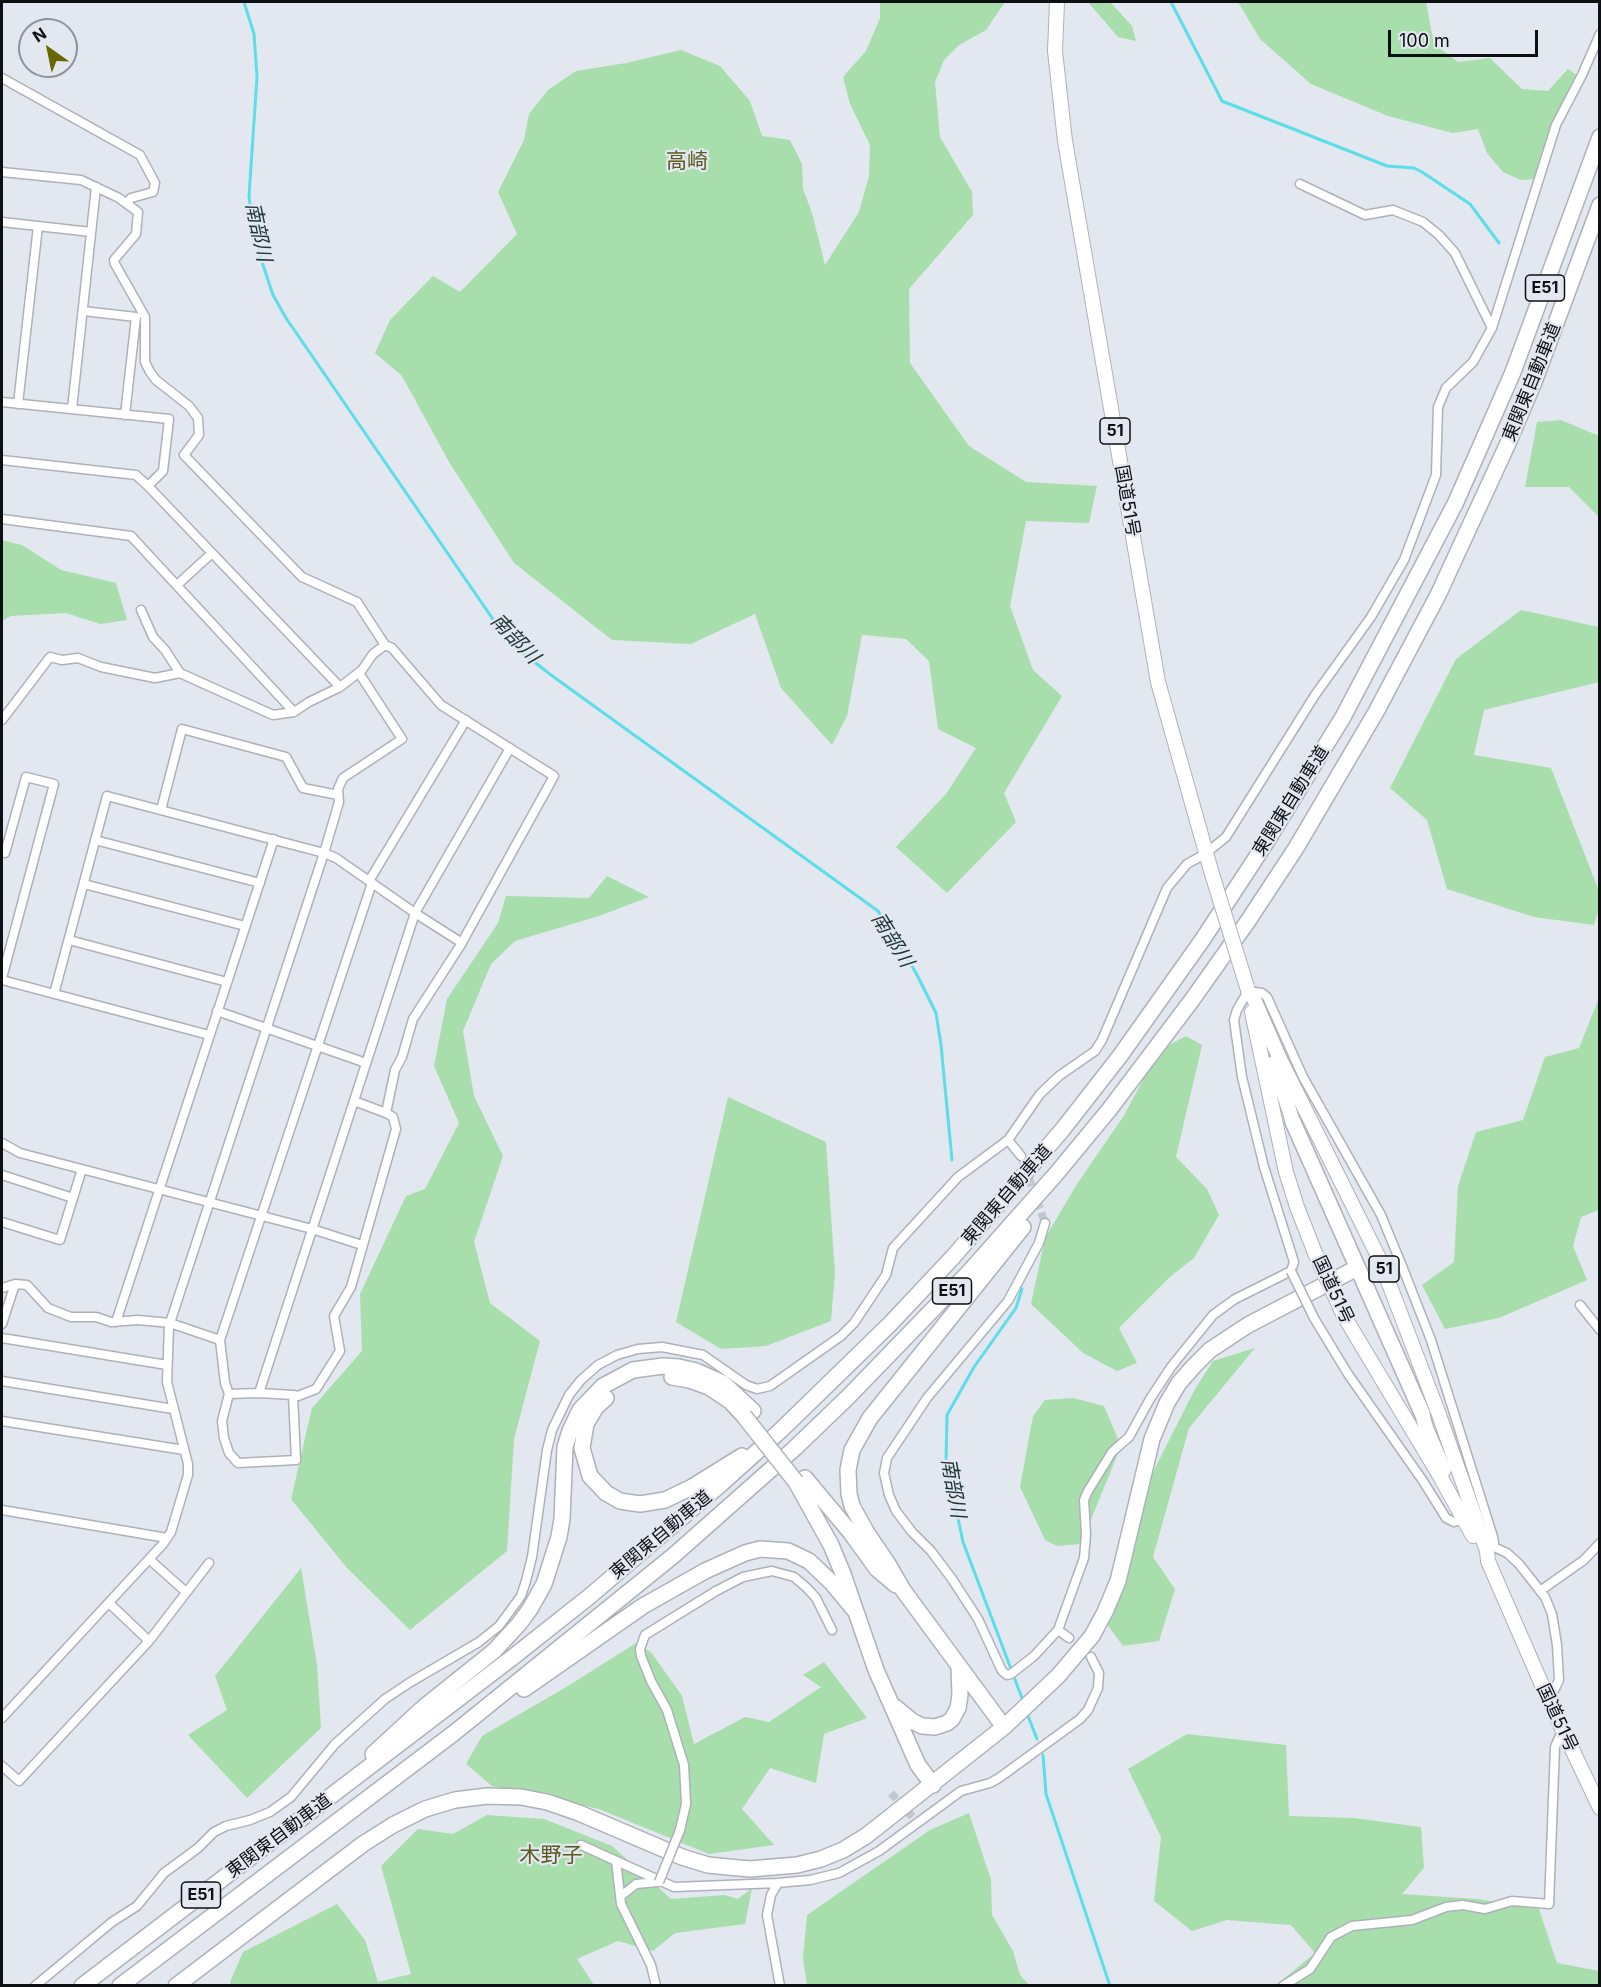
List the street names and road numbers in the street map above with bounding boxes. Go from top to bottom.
road number: E51 [1526,275,1564,301]
street label: 東関東自動車道 [1498,320,1566,444]
road number: 51 [1100,418,1130,444]
street label: 国道51号 [1110,464,1144,538]
street label: 東関東自動車道 [1248,742,1334,860]
street label: 東関東自動車道 [958,1140,1056,1250]
street label: 国道51号 [1308,1253,1358,1327]
road number: 51 [1369,1256,1399,1282]
road number: E51 [932,1278,972,1304]
street label: 東関東自動車道 [606,1486,716,1584]
street label: 国道51号 [1532,1681,1582,1755]
street label: 東関東自動車道 [222,1789,336,1883]
road number: E51 [182,1882,220,1908]

